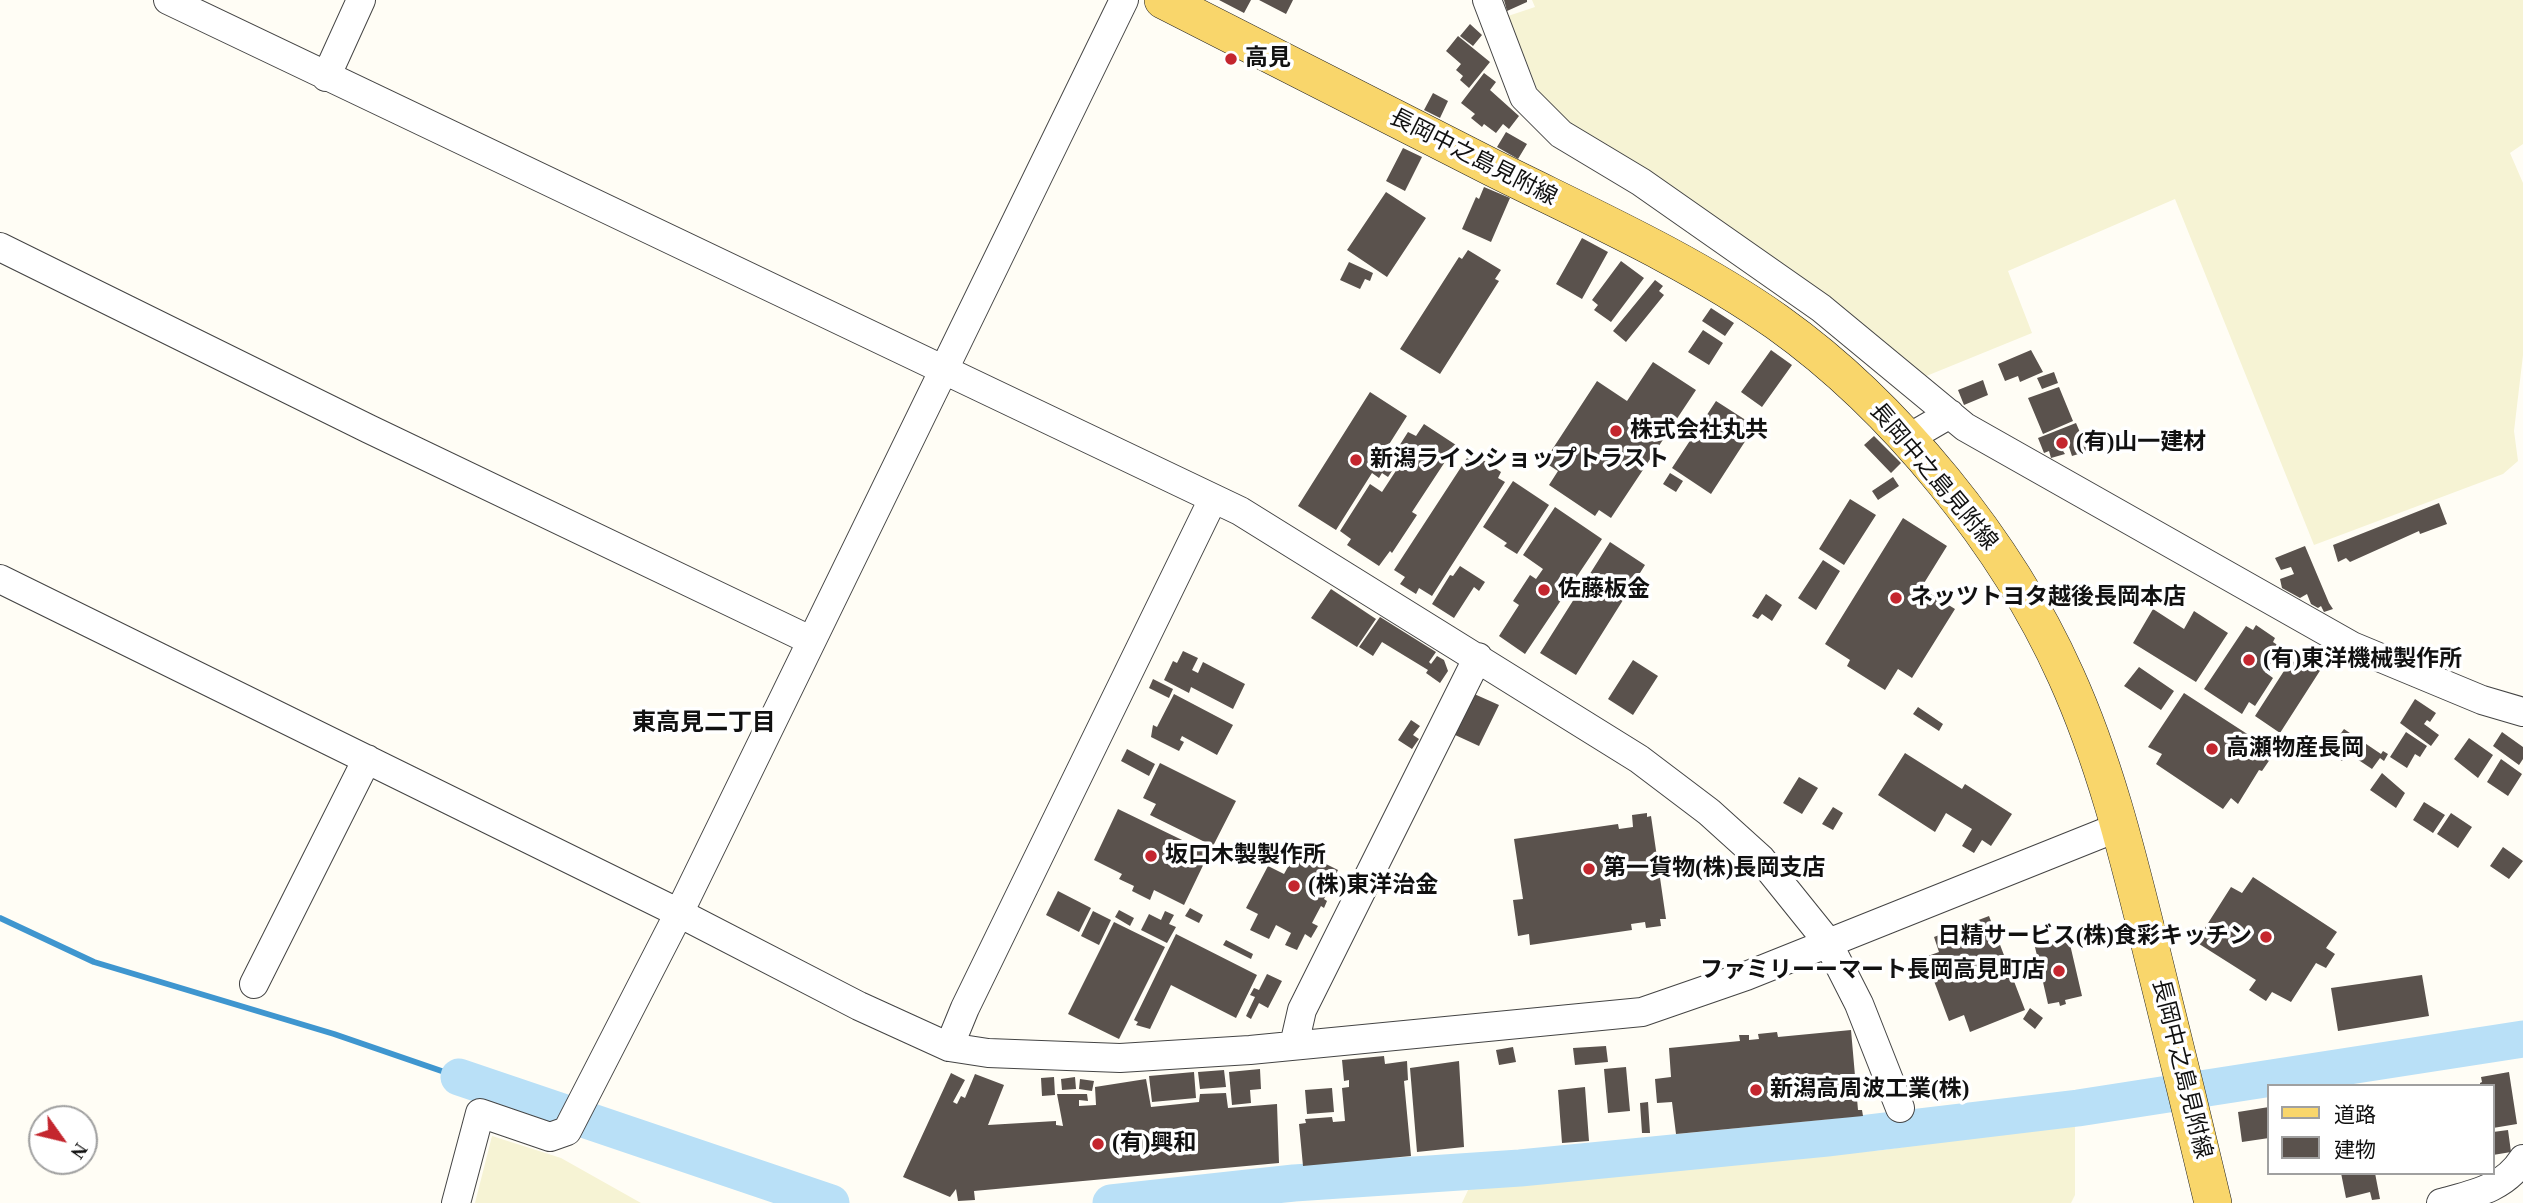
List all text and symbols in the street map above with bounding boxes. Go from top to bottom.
place label: 高見 [1245,45,1291,73]
marker: 高見 [1223,51,1239,67]
street label: 長岡中之島見附線 [1385,104,1561,212]
street label: 長岡中之島見附線 [1863,398,2003,556]
place label: 株式会社丸共 [1630,417,1768,445]
marker: 株式会社丸共 [1608,423,1624,439]
place label: (有)山一建材 [2076,429,2206,457]
marker: (有)山一建材 [2054,435,2070,451]
place label: 新潟ラインショップトラスト [1370,446,1669,474]
marker: 新潟ラインショップトラスト [1348,452,1364,468]
place label: 佐藤板金 [1558,576,1650,604]
marker: 佐藤板金 [1536,582,1552,598]
place label: ネッツトヨタ越後長岡本店 [1910,584,2186,612]
marker: ネッツトヨタ越後長岡本店 [1888,590,1904,606]
place label: (有)東洋機械製作所 [2263,646,2462,674]
marker: (有)東洋機械製作所 [2241,652,2257,668]
district label: 東高見二丁目 [632,710,776,738]
place label: 高瀬物産長岡 [2226,735,2364,763]
marker: 高瀬物産長岡 [2204,741,2220,757]
place label: 坂口木製製作所 [1165,842,1326,870]
marker: 坂口木製製作所 [1143,848,1159,864]
place label: 第一貨物(株)長岡支店 [1603,855,1825,883]
marker: 第一貨物(株)長岡支店 [1581,861,1597,877]
place label: (株)東洋治金 [1308,872,1438,900]
marker: (株)東洋治金 [1286,878,1302,894]
place label: 日精サービス(株)食彩キッチン [1938,923,2252,951]
marker: 日精サービス(株)食彩キッチン [2258,929,2274,945]
place label: ファミリーーマート長岡高見町店 [1700,957,2045,985]
marker: ファミリーーマート長岡高見町店 [2051,963,2067,979]
street label: 長岡中之島見附線 [2145,976,2217,1162]
place label: 新潟高周波工業(株) [1770,1076,1969,1104]
marker: 新潟高周波工業(株) [1748,1082,1764,1098]
legend [2268,1084,2495,1175]
text: 道路 [2334,1103,2376,1127]
north arrow [28,1105,98,1175]
place label: (有)興和 [1112,1130,1196,1158]
marker: (有)興和 [1090,1136,1106,1152]
text: 建物 [2334,1138,2376,1162]
text: N [67,1139,92,1162]

